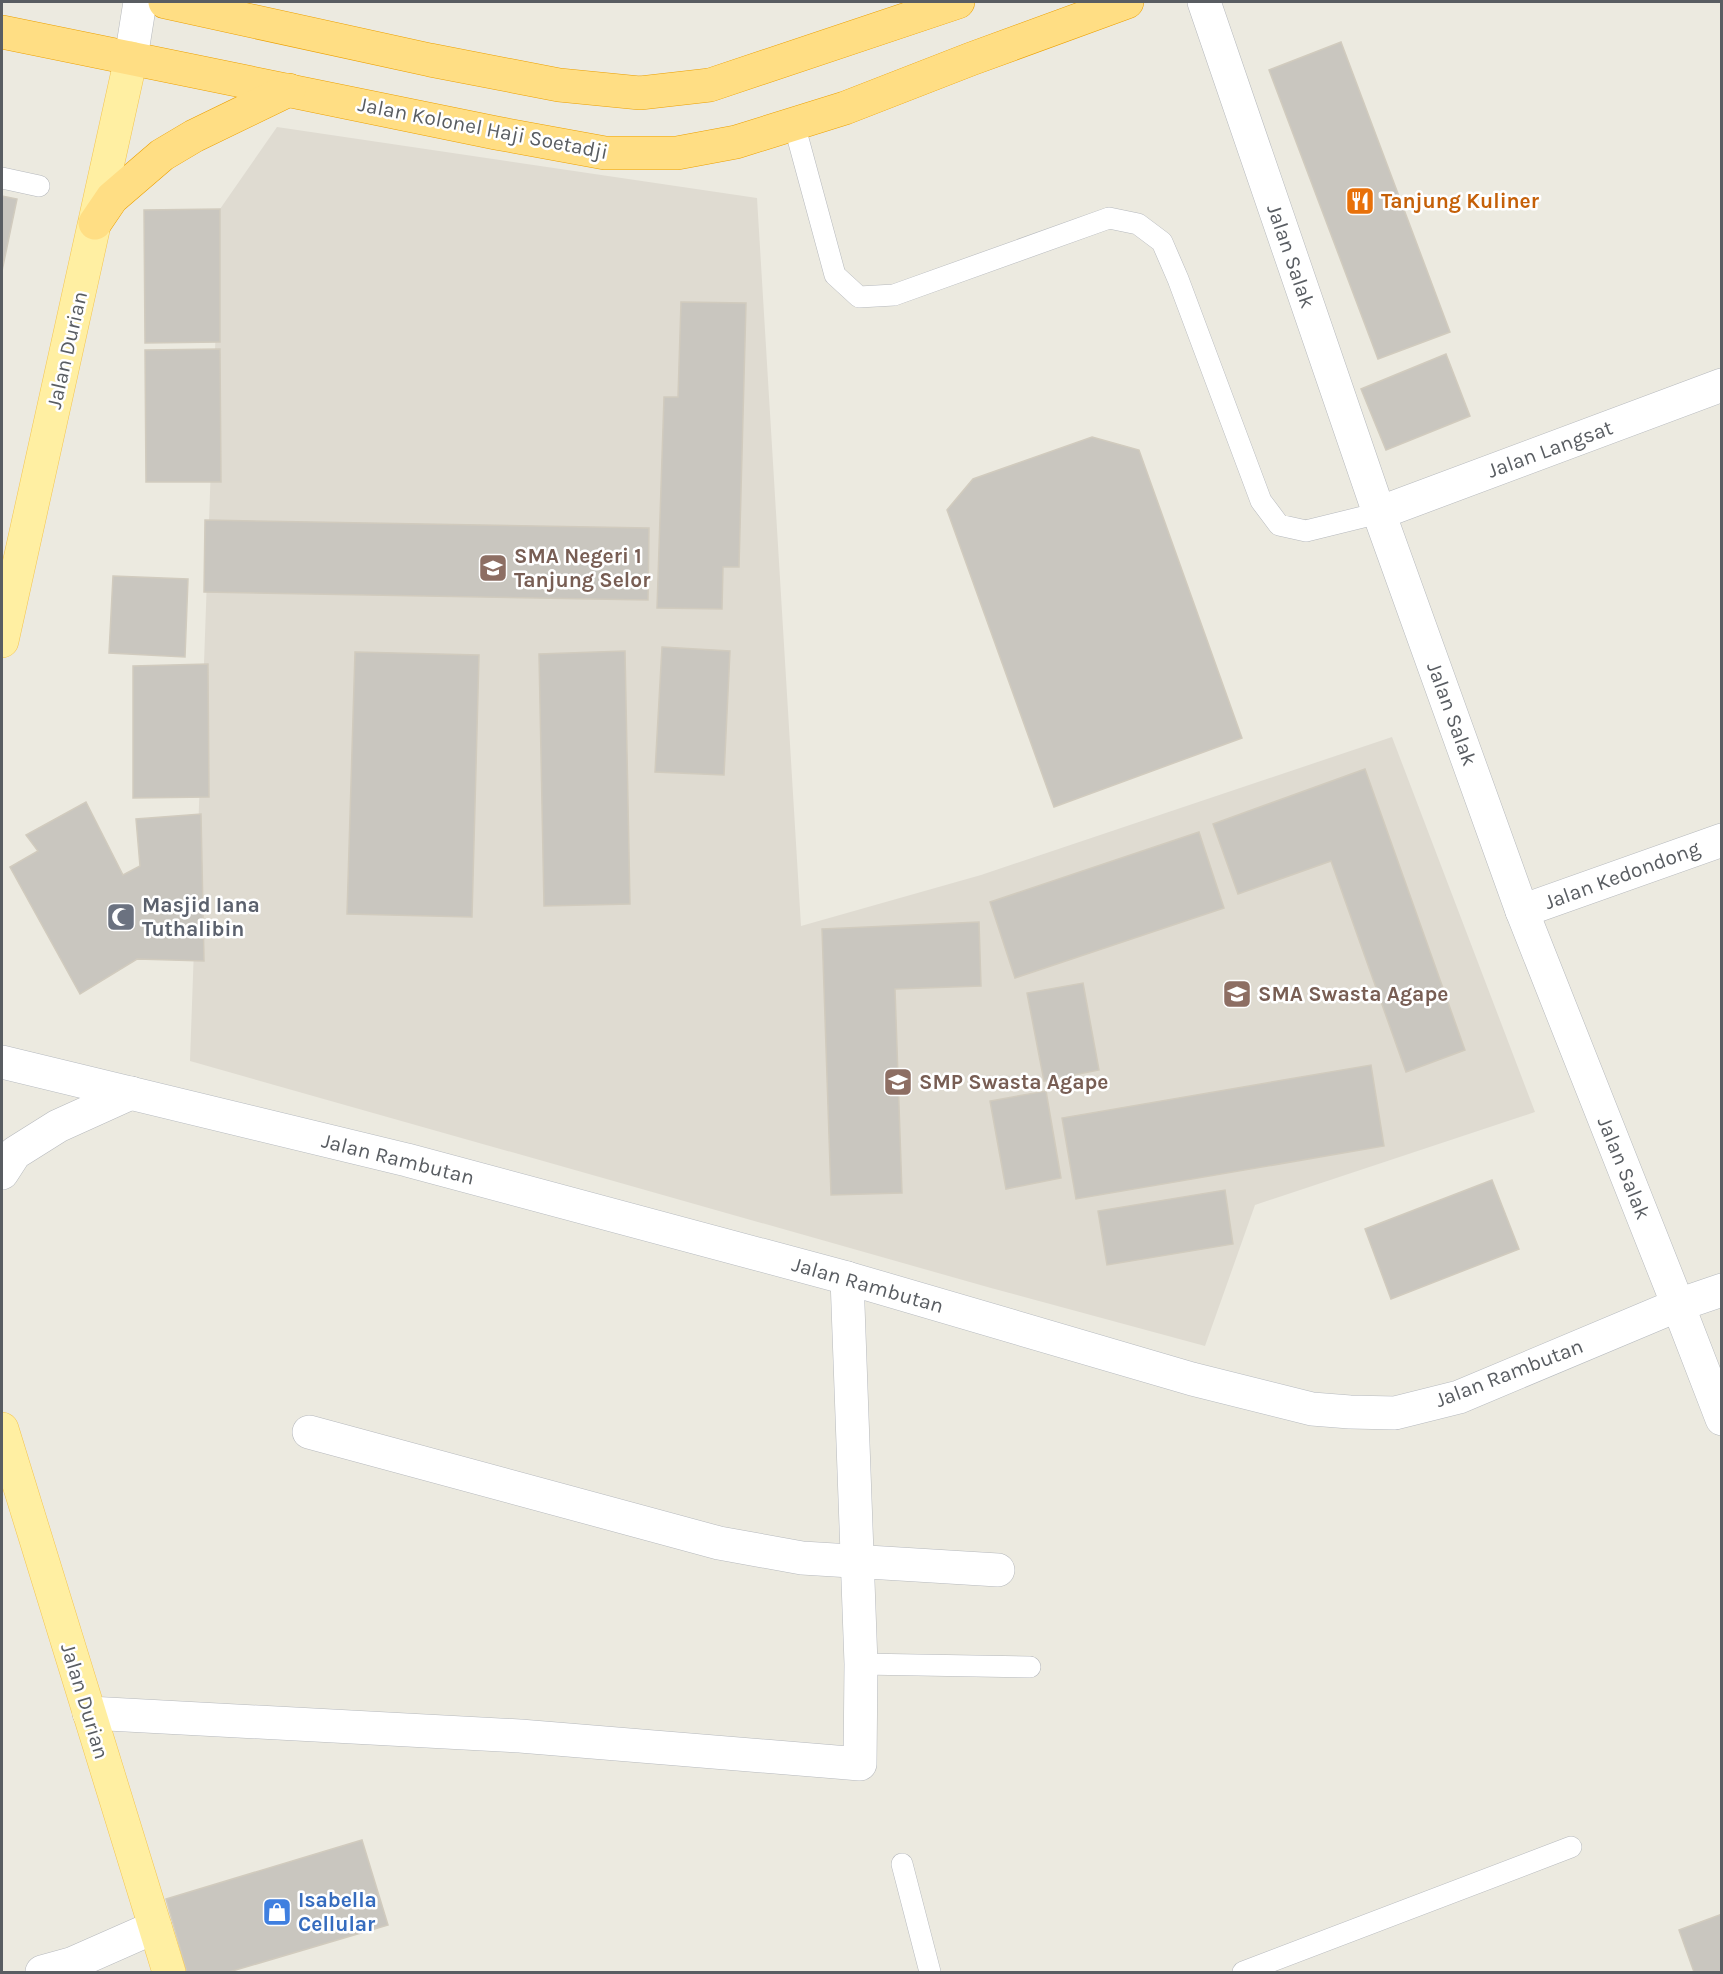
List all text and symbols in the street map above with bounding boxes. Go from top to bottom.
street label: Jalan Kolonel Haji Soetadji [356,92,610,164]
restaurant icon: Tanjung Kuliner [1344,185,1376,217]
place label: Tanjung Kuliner [1381,189,1540,213]
street label: Jalan Salak [1262,201,1320,311]
street label: Jalan Durian [42,289,92,411]
street label: Jalan Langsat [1484,415,1616,483]
place label: SMA Negeri 1 Tanjung Selor [514,544,651,592]
school or university icon: SMA Negeri 1 Tanjung Selor [477,552,509,584]
street label: Jalan Salak [1422,659,1482,769]
street label: Jalan Kedondong [1541,836,1703,914]
place label: Masjid Iana Tuthalibin [142,893,260,941]
mosque icon: Masjid Iana Tuthalibin [105,901,137,933]
school or university icon: SMA Swasta Agape [1221,978,1253,1010]
place label: SMA Swasta Agape [1258,982,1448,1006]
school or university icon: SMP Swasta Agape [882,1066,914,1098]
place label: SMP Swasta Agape [919,1070,1108,1094]
street label: Jalan Salak [1593,1113,1656,1223]
street label: Jalan Rambutan [319,1128,477,1190]
street label: Jalan Rambutan [789,1252,947,1318]
street label: Jalan Rambutan [1432,1334,1586,1412]
street label: Jalan Durian [56,1640,114,1762]
place label: Isabella Cellular [298,1888,377,1936]
shop icon: Isabella Cellular [261,1896,293,1928]

